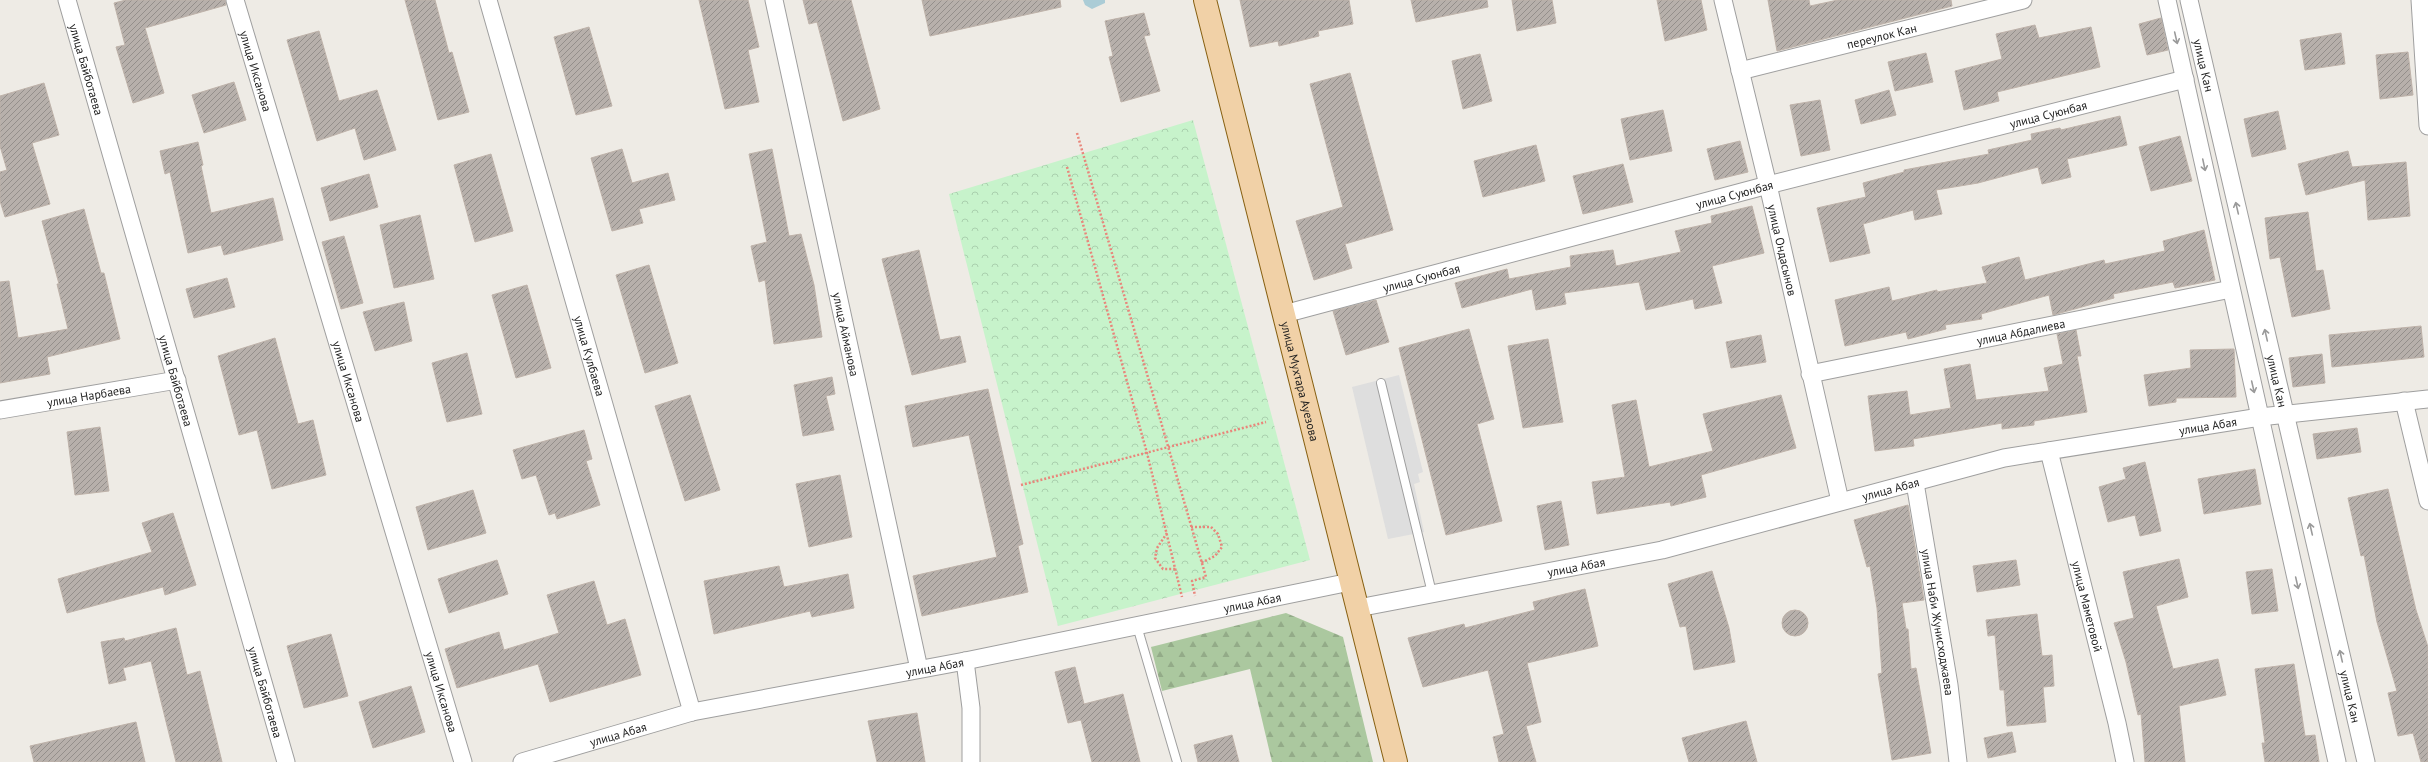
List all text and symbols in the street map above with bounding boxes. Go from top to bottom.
street label: переулок Кан [1845,19,1918,51]
street label: улица Байботаева [67,22,107,117]
street label: улица Иксанова [237,29,275,113]
one-way arrow [2172,31,2180,44]
street label: улица Кан [2191,37,2218,93]
street label: улица Суюнбая [2008,97,2089,131]
one-way arrow [2200,158,2208,171]
street label: улица Суюнбая [1694,177,1774,211]
one-way arrow [2232,202,2240,215]
street label: улица Ондасынов [1765,203,1800,297]
street label: улица Суюнбая [1381,260,1461,295]
street label: улица Айманова [830,291,863,378]
street label: улица Кулбаева [571,314,609,398]
street label: улица Абдалиева [1975,315,2066,348]
street label: улица Мухтара Ауезова [1278,320,1323,443]
one-way arrow [2262,328,2269,341]
street label: улица Байботаева [156,333,197,428]
street label: улица Иксанова [330,339,368,424]
street label: улица Кан [2264,353,2291,409]
street label: улица Нарбаева [46,380,132,409]
one-way arrow [2250,381,2258,394]
street label: улица Абая [2178,413,2238,437]
street label: улица Абая [1860,474,1921,503]
one-way arrow [2307,523,2315,536]
street label: улица Наби Жунисходжаева [1919,548,1958,696]
street label: улица Абая [1546,554,1606,579]
street label: улица Маметовой [2069,559,2106,653]
one-way arrow [2294,576,2302,589]
street label: улица Абая [1222,589,1282,615]
street label: улица Байботаева [246,645,286,739]
street label: улица Иксанова [423,649,461,734]
one-way arrow [2337,650,2344,663]
street label: улица Абая [904,654,965,679]
street label: улица Кан [2337,669,2364,724]
street label: улица Абая [588,718,648,749]

